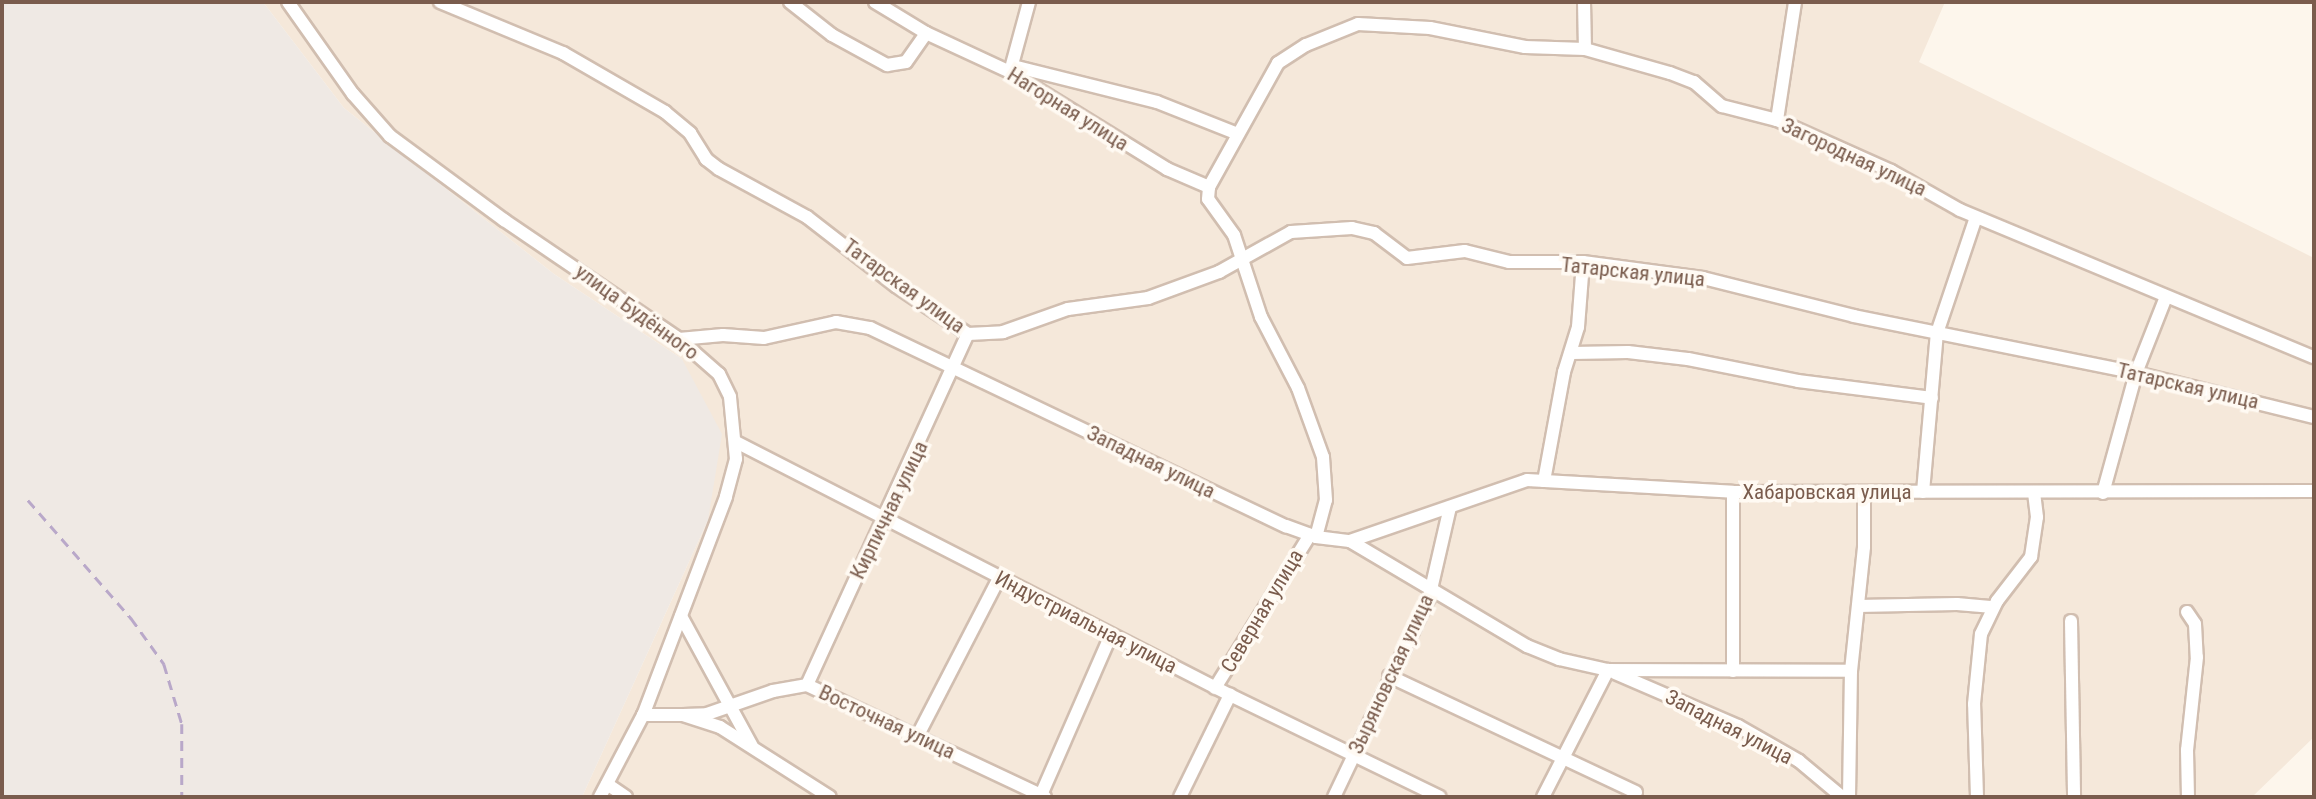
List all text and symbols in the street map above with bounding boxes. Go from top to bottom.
street label: Нагорная улица [1003,62,1133,156]
street label: Загородная улица [1778,112,1930,202]
street label: Татарская улица [838,233,970,339]
street label: Татарская улица [1560,252,1706,292]
street label: улица Будённого [570,259,704,365]
street label: Татарская улица [2115,357,2261,415]
street label: Западная улица [1083,420,1219,504]
street label: Кирпичная улица [845,437,933,583]
street label: Хабаровская улица [1743,479,1911,505]
street label: Северная улица [1215,545,1309,677]
street label: Индустриальная улица [991,565,1181,679]
street label: Зыряновская улица [1343,590,1439,758]
street label: Восточная улица [815,679,959,765]
street label: Западная улица [1661,684,1797,770]

